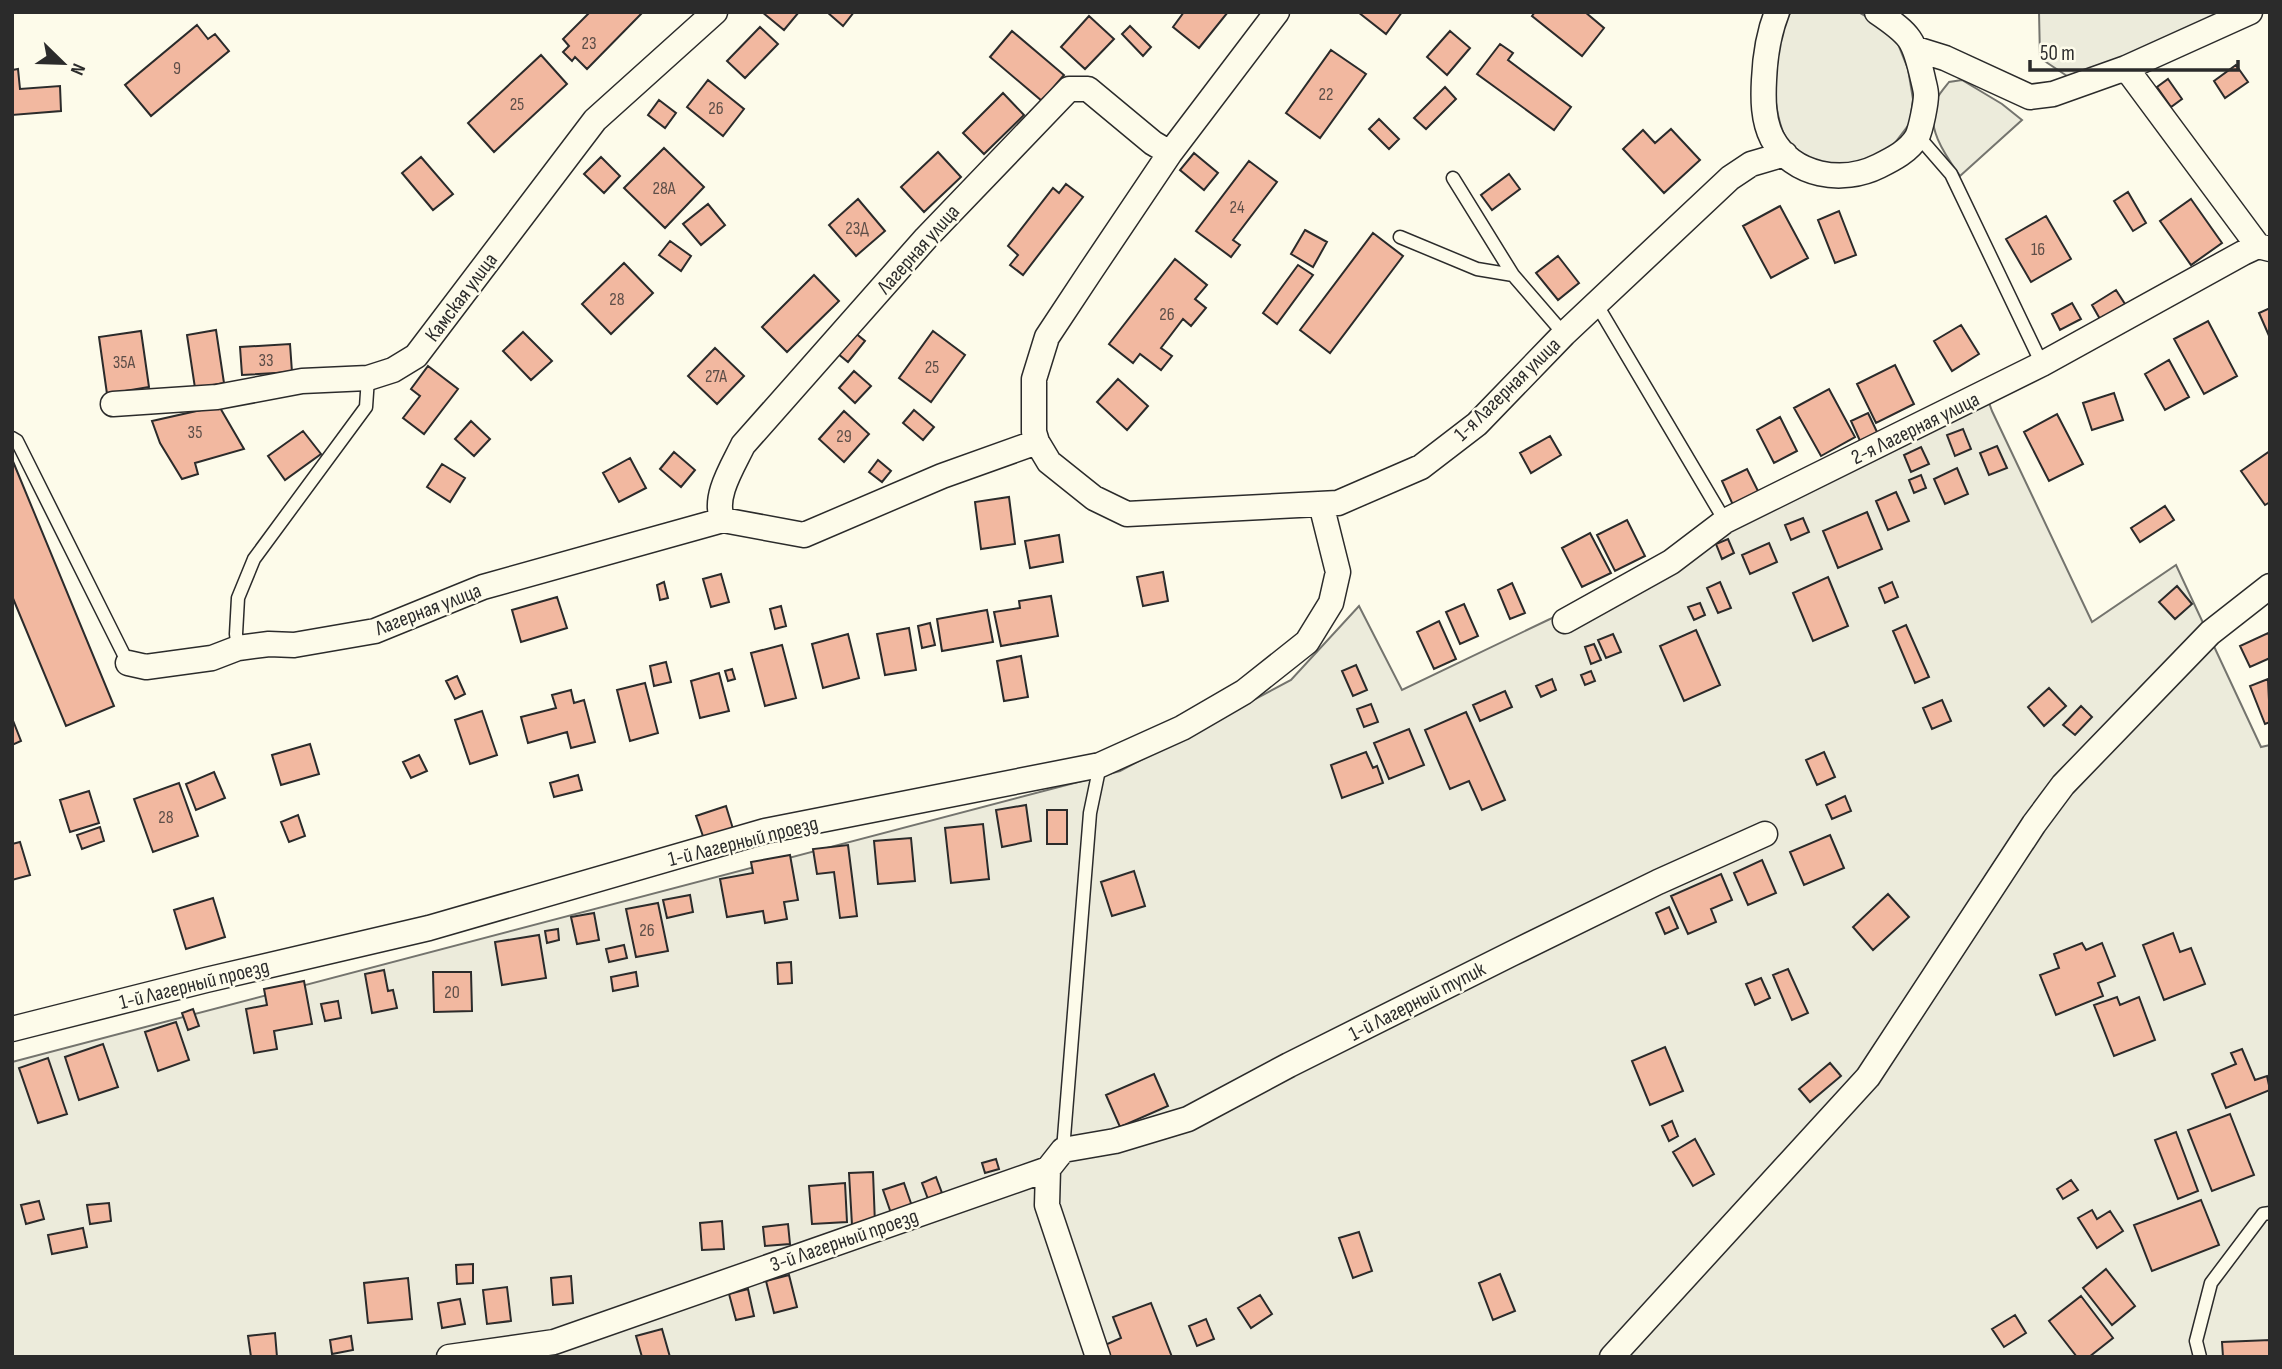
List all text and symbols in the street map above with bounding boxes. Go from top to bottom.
north arrow [28,28,98,98]
scale bar [2030,28,2238,72]
house number: 23 [582,33,597,54]
text: 50 m [2040,41,2075,66]
house number: 9 [173,58,181,79]
text: N [65,60,90,78]
house number: 22 [1319,84,1333,105]
house number: 25 [510,94,524,115]
house number: 26 [708,98,724,119]
house number: 28А [652,178,676,199]
house number: 24 [1230,197,1245,218]
street label: Лагерная улица [871,200,965,300]
house number: 23Д [845,218,869,239]
house number: 16 [2031,239,2045,260]
street label: Камская улица [420,248,503,347]
house number: 28 [609,289,625,310]
house number: 26 [1159,304,1175,325]
street label: 1-я Лагерная улица [1449,332,1566,446]
house number: 33 [258,350,274,371]
house number: 35А [113,352,136,373]
house number: 25 [925,357,939,378]
house number: 27А [705,366,727,387]
street label: 2-я Лагерная улица [1847,387,1983,470]
house number: 35 [188,422,202,443]
house number: 29 [836,426,852,447]
street label: Лагерная улица [371,578,485,641]
house number: 28 [158,807,174,828]
street label: 1-й Лагерный проезд [666,811,821,872]
house number: 26 [639,920,655,941]
street label: 1-й Лагерный проезд [117,954,272,1015]
street label: 1-й Лагерный тупик [1345,956,1490,1047]
house number: 20 [444,982,460,1003]
street label: 3-й Лагерный проезд [767,1203,921,1277]

